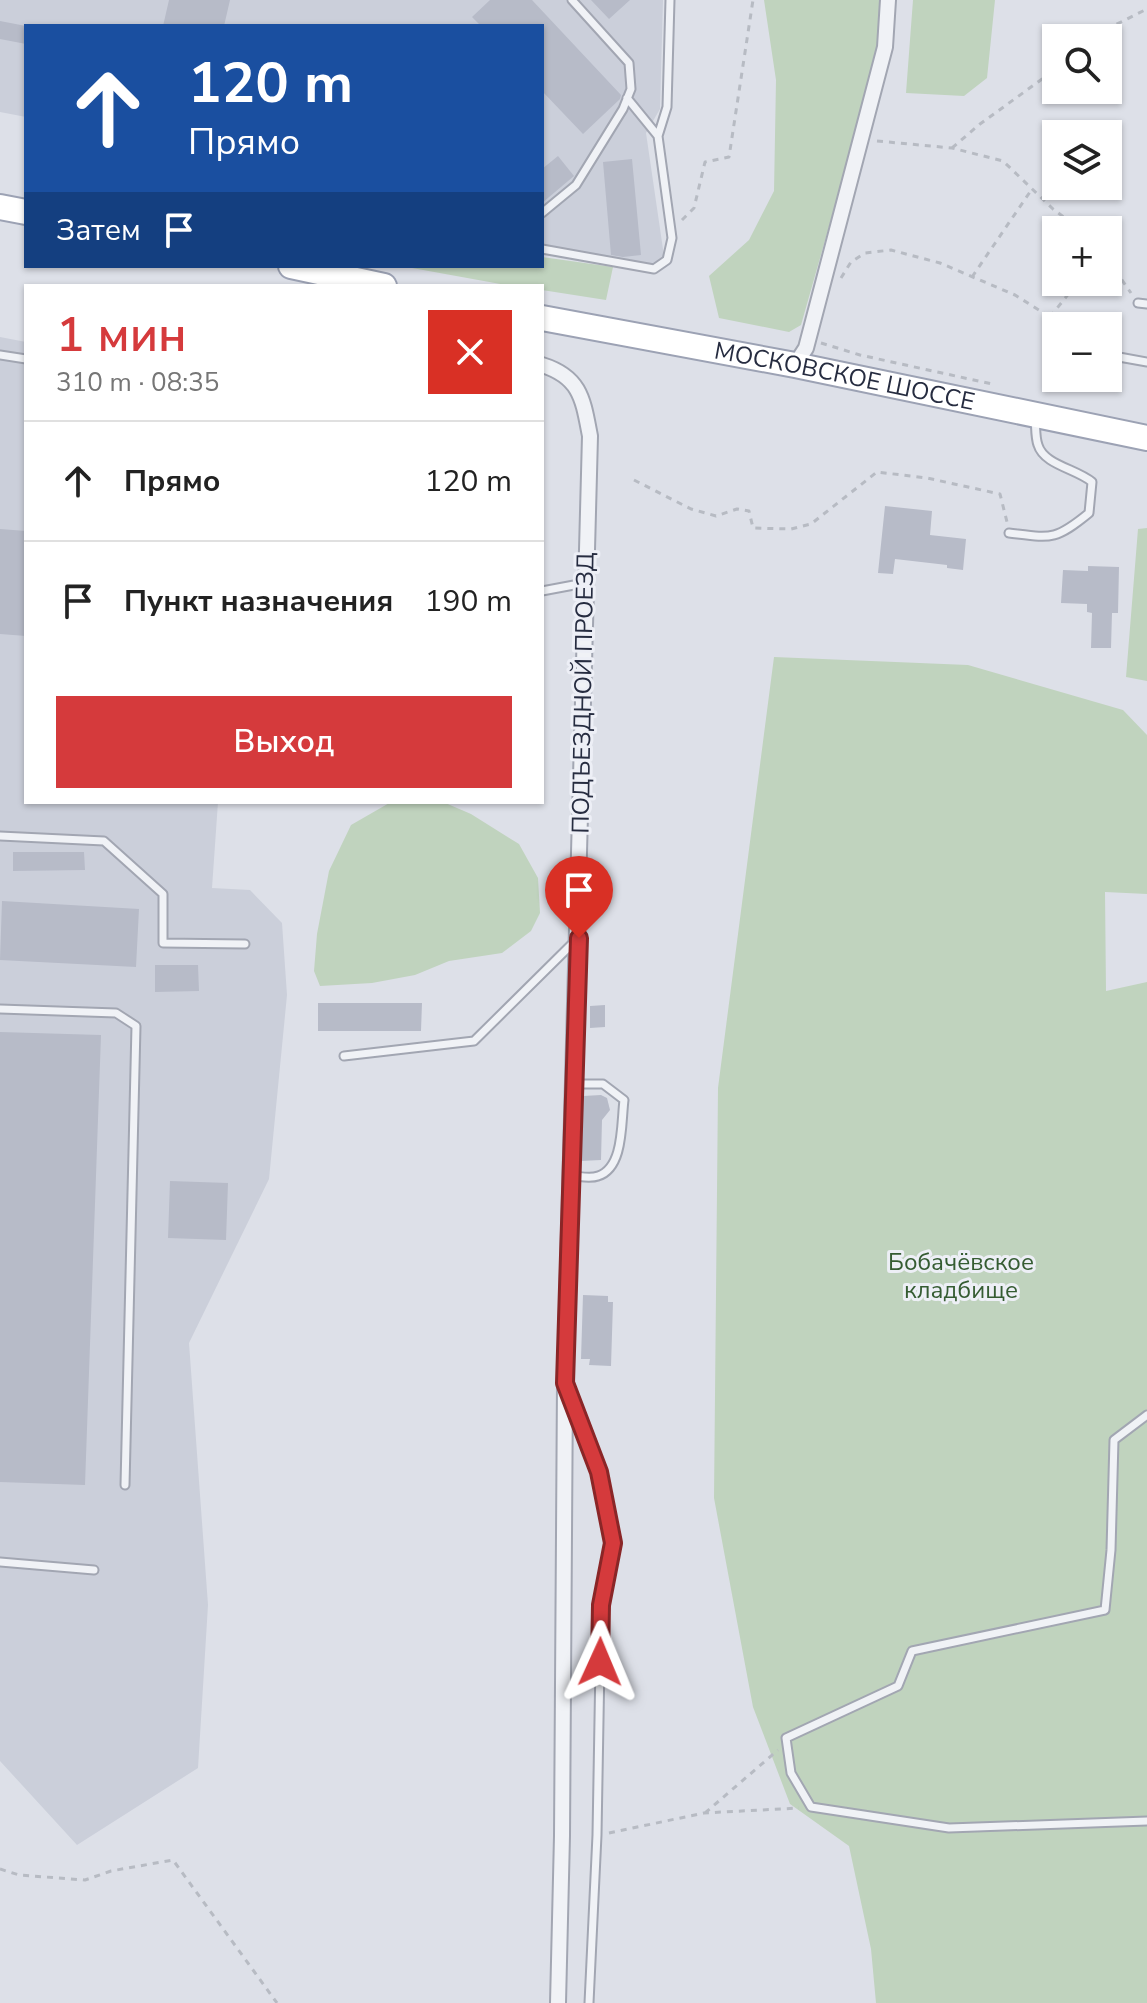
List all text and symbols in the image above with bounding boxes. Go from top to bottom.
map controls [1042,24,1122,392]
button: search [1042,24,1122,104]
text: 120 m [188,45,353,122]
icon: ahead [56,56,160,160]
text: Прямо [188,118,300,167]
button: layers [1042,120,1122,200]
icon: arrive [157,208,201,252]
text: Затем [56,210,141,251]
button: + [1042,216,1122,296]
text: 1 мин [56,302,187,368]
button: close [428,310,512,394]
button: − [1042,312,1122,392]
street label: МОСКОВСКОЕ ШОССЕ [712,334,977,418]
text: 310 m · 08:35 [56,365,219,400]
icon: ahead [56,459,100,503]
text: Прямо [124,461,221,502]
text: 120 m [425,461,512,502]
street label: ПОДЪЕЗДНОЙ ПРОЕЗД [565,552,601,834]
icon: arrive [56,579,100,623]
text: Пункт назначения [124,581,393,622]
text: 190 m [425,581,512,622]
button: Выход [56,696,512,788]
pin [545,856,613,938]
icon: arrive [557,868,601,912]
park label: Бобачёвское кладбище [888,1246,1034,1306]
position arrow [558,1620,642,1704]

